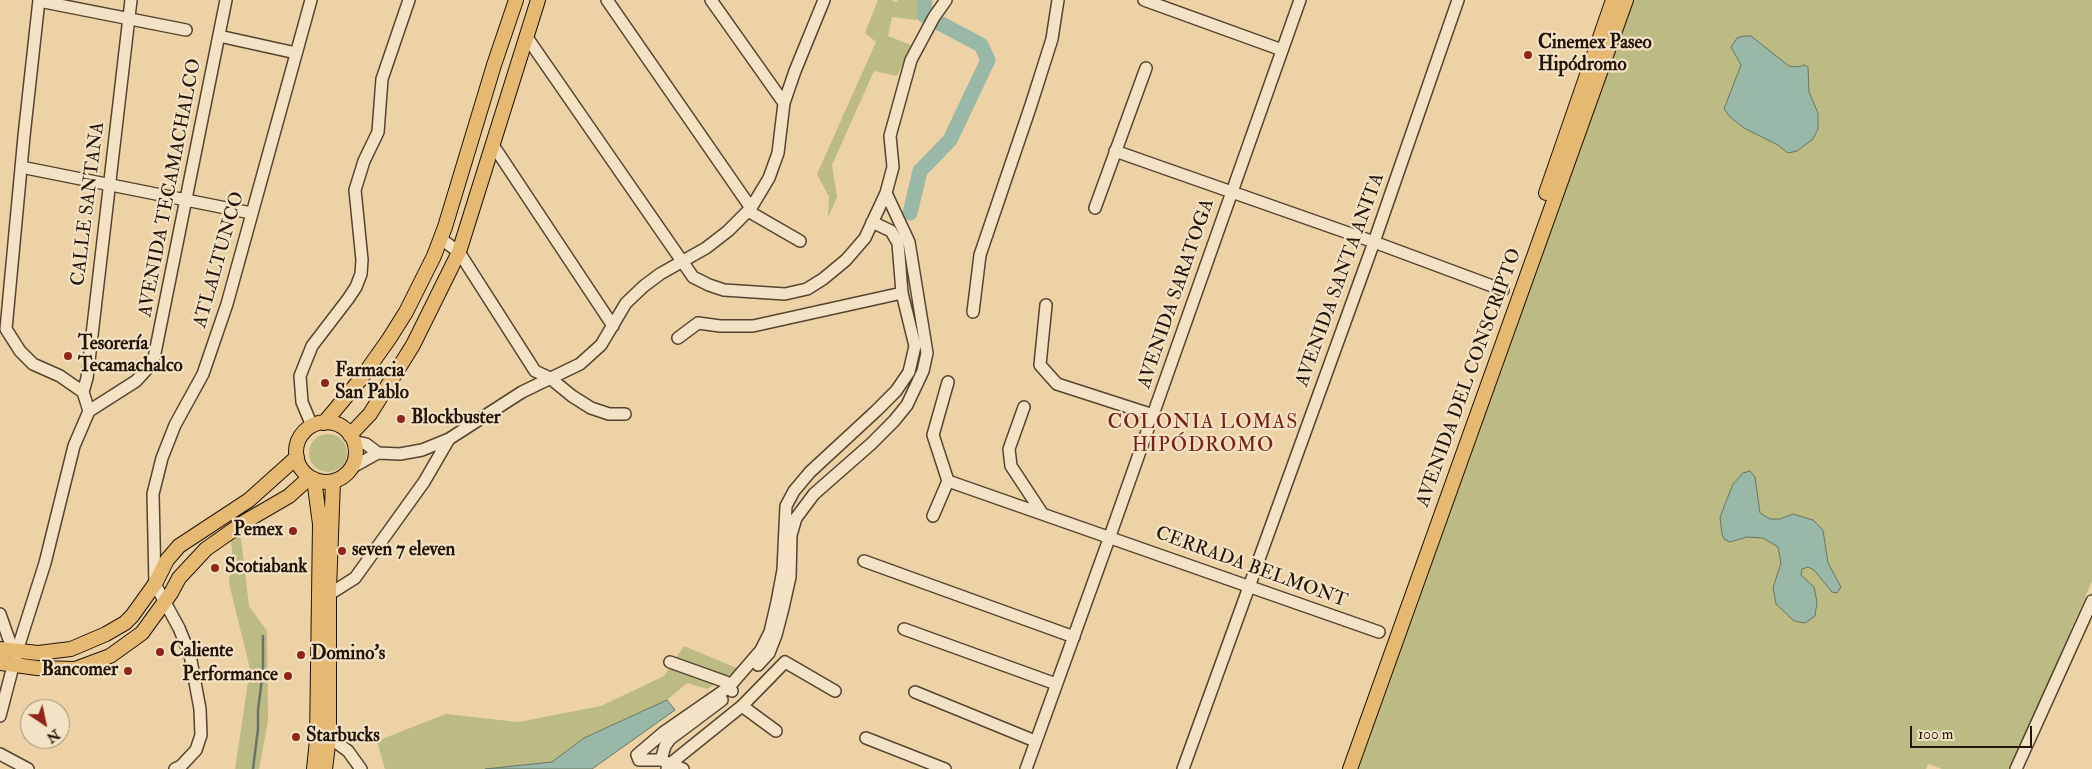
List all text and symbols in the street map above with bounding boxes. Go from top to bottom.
place label: Cinemex Paseo Hipódromo [1538,33,1652,77]
marker: Cinemex Paseo Hipódromo [1522,49,1534,61]
street label: AVENIDA TECAMACHALCO [135,57,207,319]
street label: CALLE SANTANA [68,121,110,287]
street label: AVENIDA SANTA ANITA [1292,170,1390,390]
street label: ATLALTUNCO [190,189,250,331]
street label: AVENIDA SARATOGA [1134,196,1220,392]
street label: AVENIDA DEL CONSCRIPTO [1413,246,1527,510]
place label: Tesorería Tecamachalco [78,334,183,378]
marker: Tesorería Tecamachalco [62,350,74,362]
place label: Farmacia San Pablo [335,361,409,405]
marker: Farmacia San Pablo [319,377,331,389]
place label: Blockbuster [411,408,501,430]
district label: COLONIA LOMAS HIPÓDROMO [1106,412,1300,459]
marker: Blockbuster [395,413,407,425]
place label: Pemex [233,520,283,542]
street label: CERRADA BELMONT [1152,523,1350,613]
marker: Pemex [287,525,299,537]
place label: seven 7 eleven [352,540,455,562]
marker: seven 7 eleven [336,545,348,557]
place label: Scotiabank [225,557,307,579]
marker: Scotiabank [209,562,221,574]
place label: Caliente [170,641,233,663]
place label: Domino's [311,644,385,666]
marker: Caliente [154,646,166,658]
marker: Domino's [295,649,307,661]
place label: Bancomer [42,660,118,682]
marker: Bancomer [122,665,134,677]
place label: Performance [182,665,278,687]
marker: Performance [282,670,294,682]
north arrow [20,699,70,749]
scale bar [1912,716,2034,748]
text: N [43,725,63,747]
text: 100 m [1918,725,1953,744]
place label: Starbucks [306,726,380,748]
marker: Starbucks [290,731,302,743]

